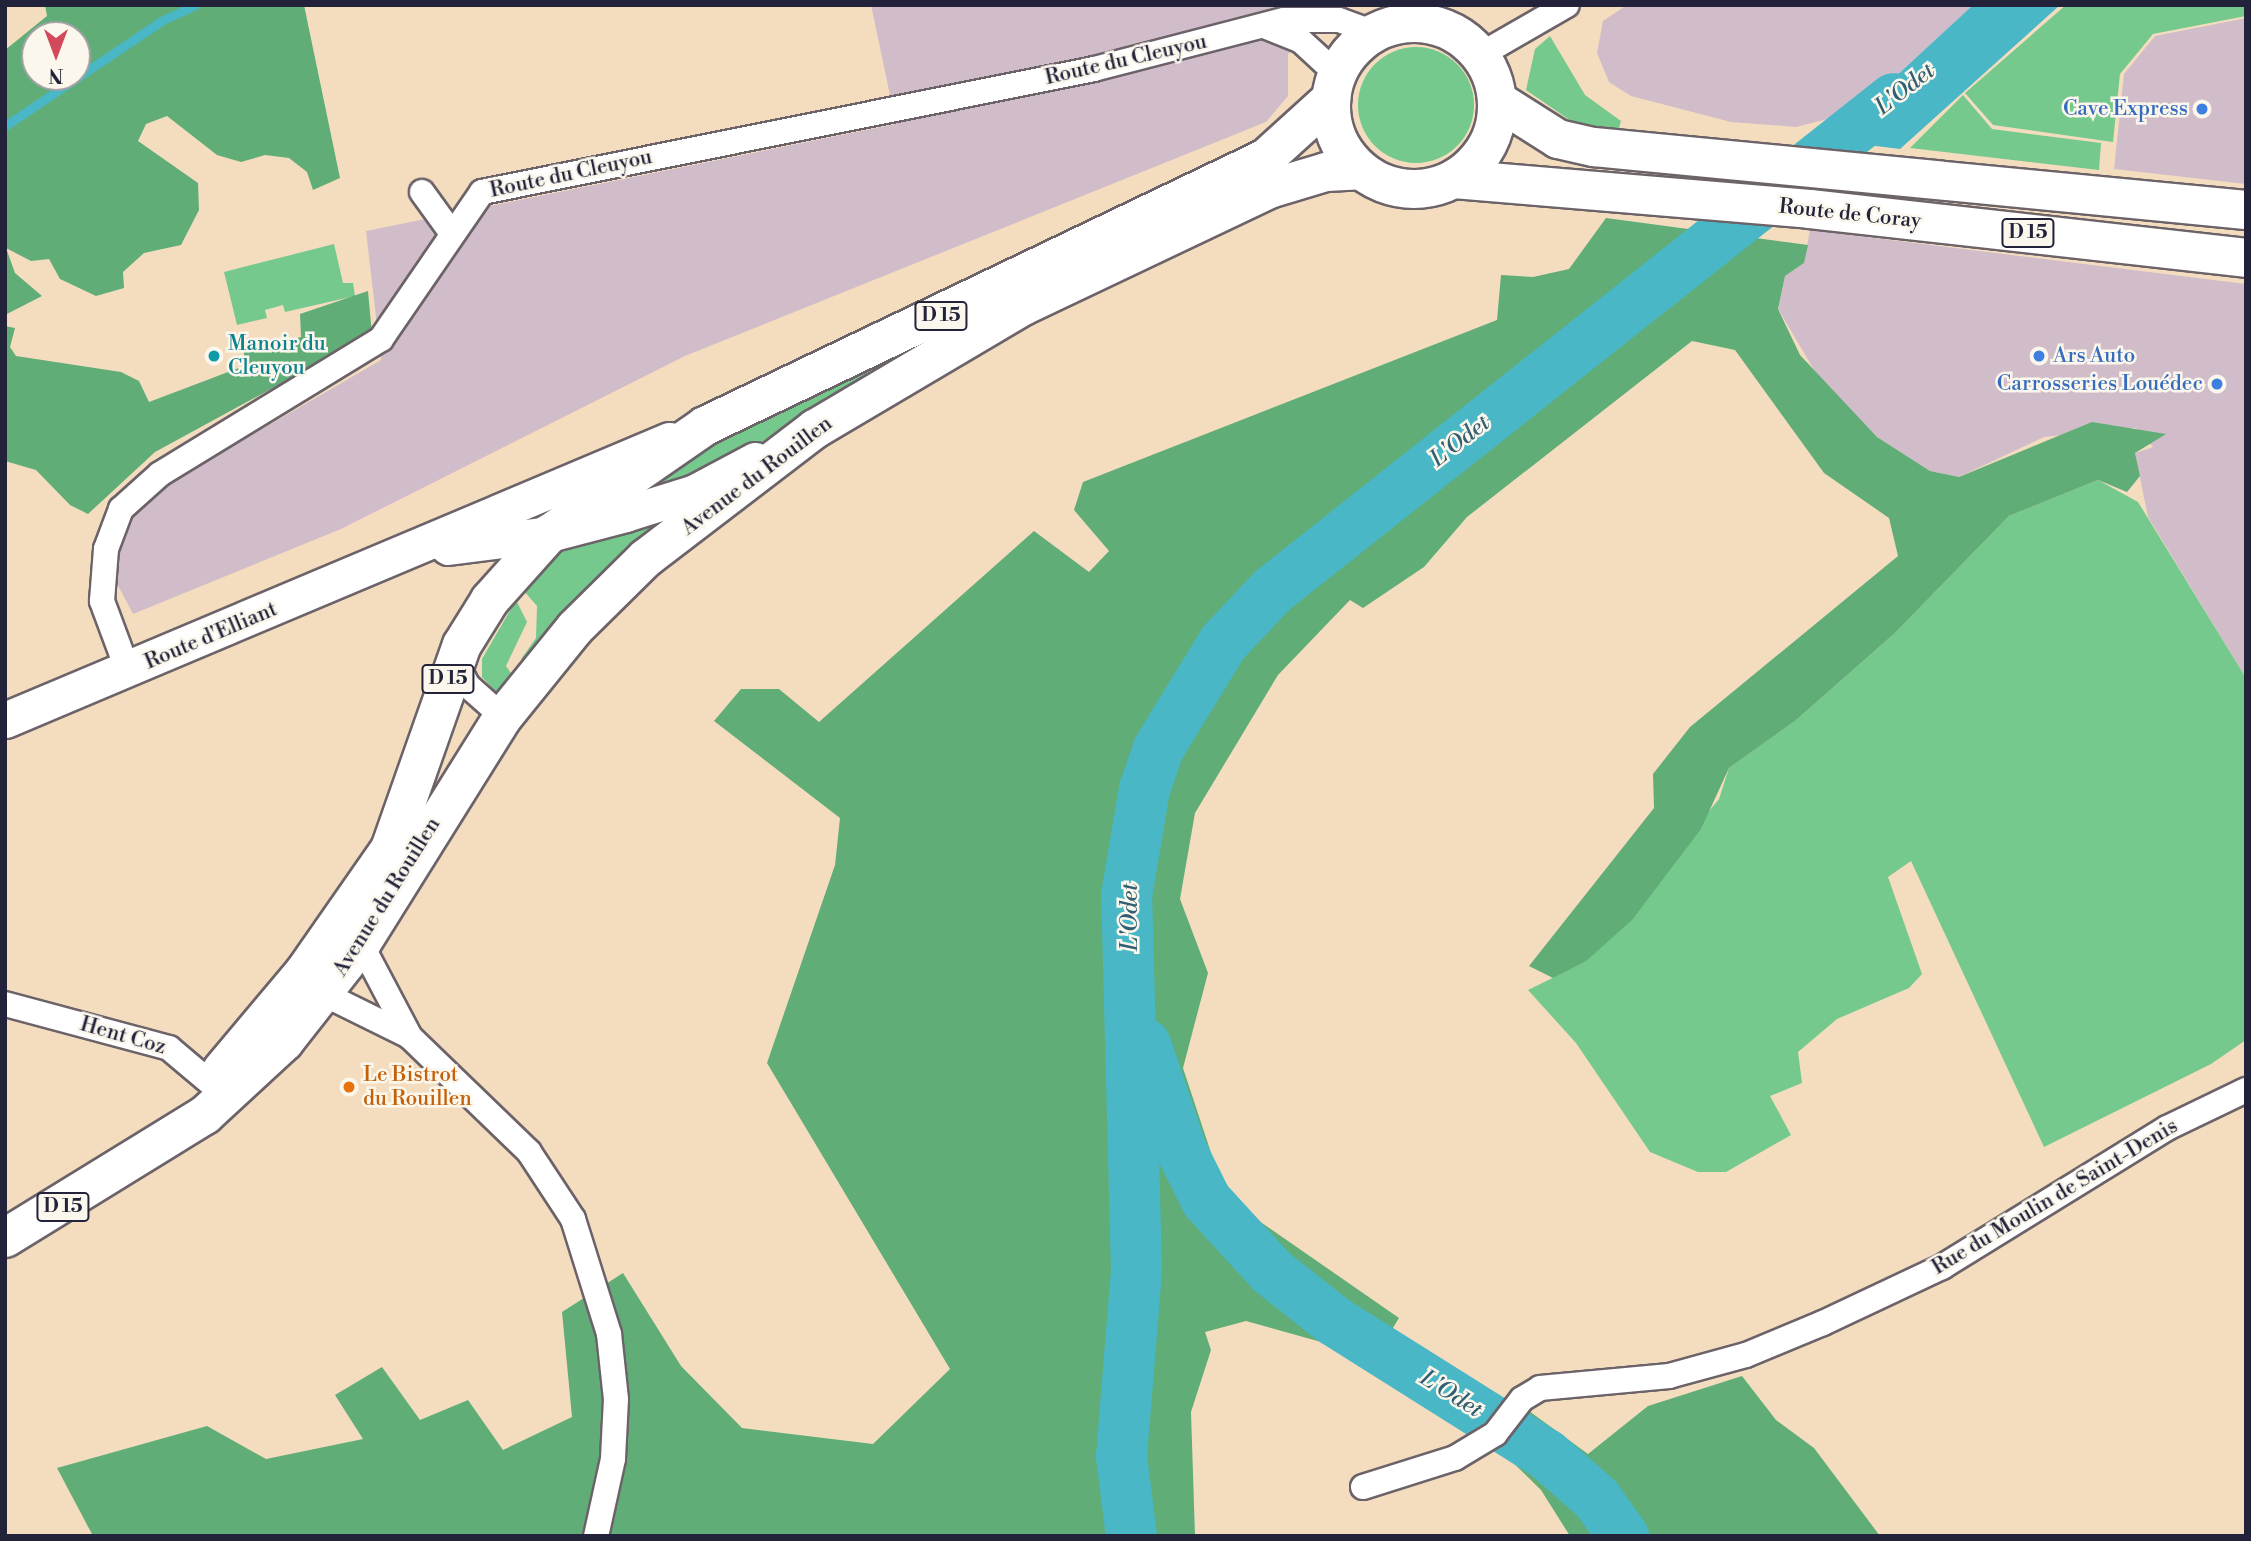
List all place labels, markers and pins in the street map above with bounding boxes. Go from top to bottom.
place label: Cave Express [2063,96,2188,122]
marker: Cave Express [2194,101,2210,117]
place label: Manoir du Cleuyou [228,331,326,381]
place label: Ars Auto [2053,343,2135,369]
marker: Manoir du Cleuyou [206,348,222,364]
marker: Ars Auto [2031,348,2047,364]
place label: Carrosseries Louédec [1997,371,2203,397]
marker: Carrosseries Louédec [2209,376,2225,392]
place label: Le Bistrot du Rouillen [363,1062,472,1112]
marker: Le Bistrot du Rouillen [341,1079,357,1095]

